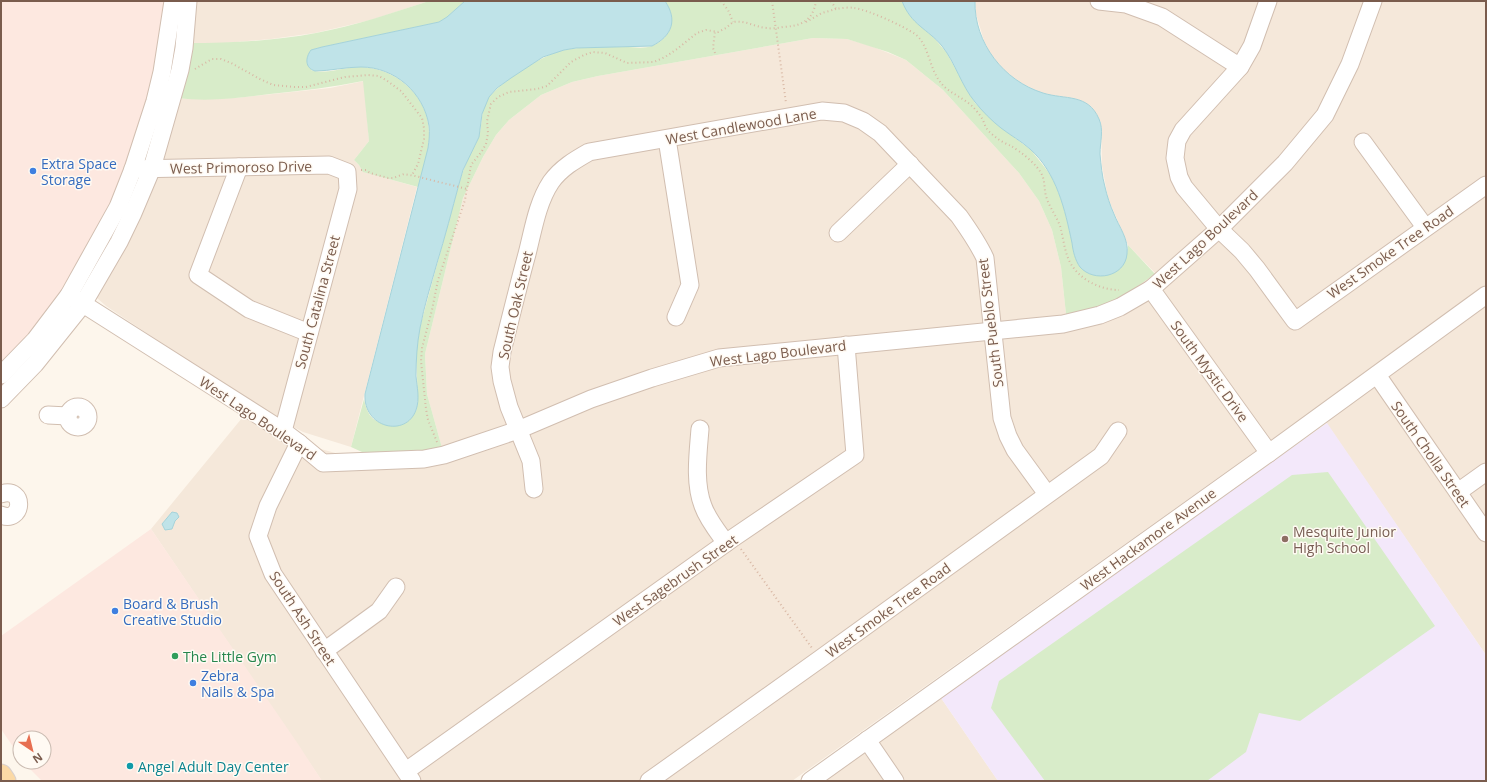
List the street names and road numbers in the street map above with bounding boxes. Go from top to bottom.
street label: West Candlewood Lane [664,103,818,149]
street label: West Primoroso Drive [170,156,312,178]
street label: West Lago Boulevard [1148,185,1262,293]
street label: West Smoke Tree Road [1323,201,1457,303]
street label: South Catalina Street [290,233,344,371]
street label: South Oak Street [493,249,537,361]
street label: South Pueblo Street [973,257,1007,389]
street label: South Mystic Drive [1167,316,1253,426]
street label: West Lago Boulevard [709,335,847,371]
street label: West Lago Boulevard [196,372,320,464]
street label: South Cholla Street [1387,397,1475,511]
street label: West Hackamore Avenue [1076,483,1220,595]
street label: West Sagebrush Street [609,530,741,630]
street label: West Smoke Tree Road [822,558,954,662]
street label: South Ash Street [265,567,341,669]

